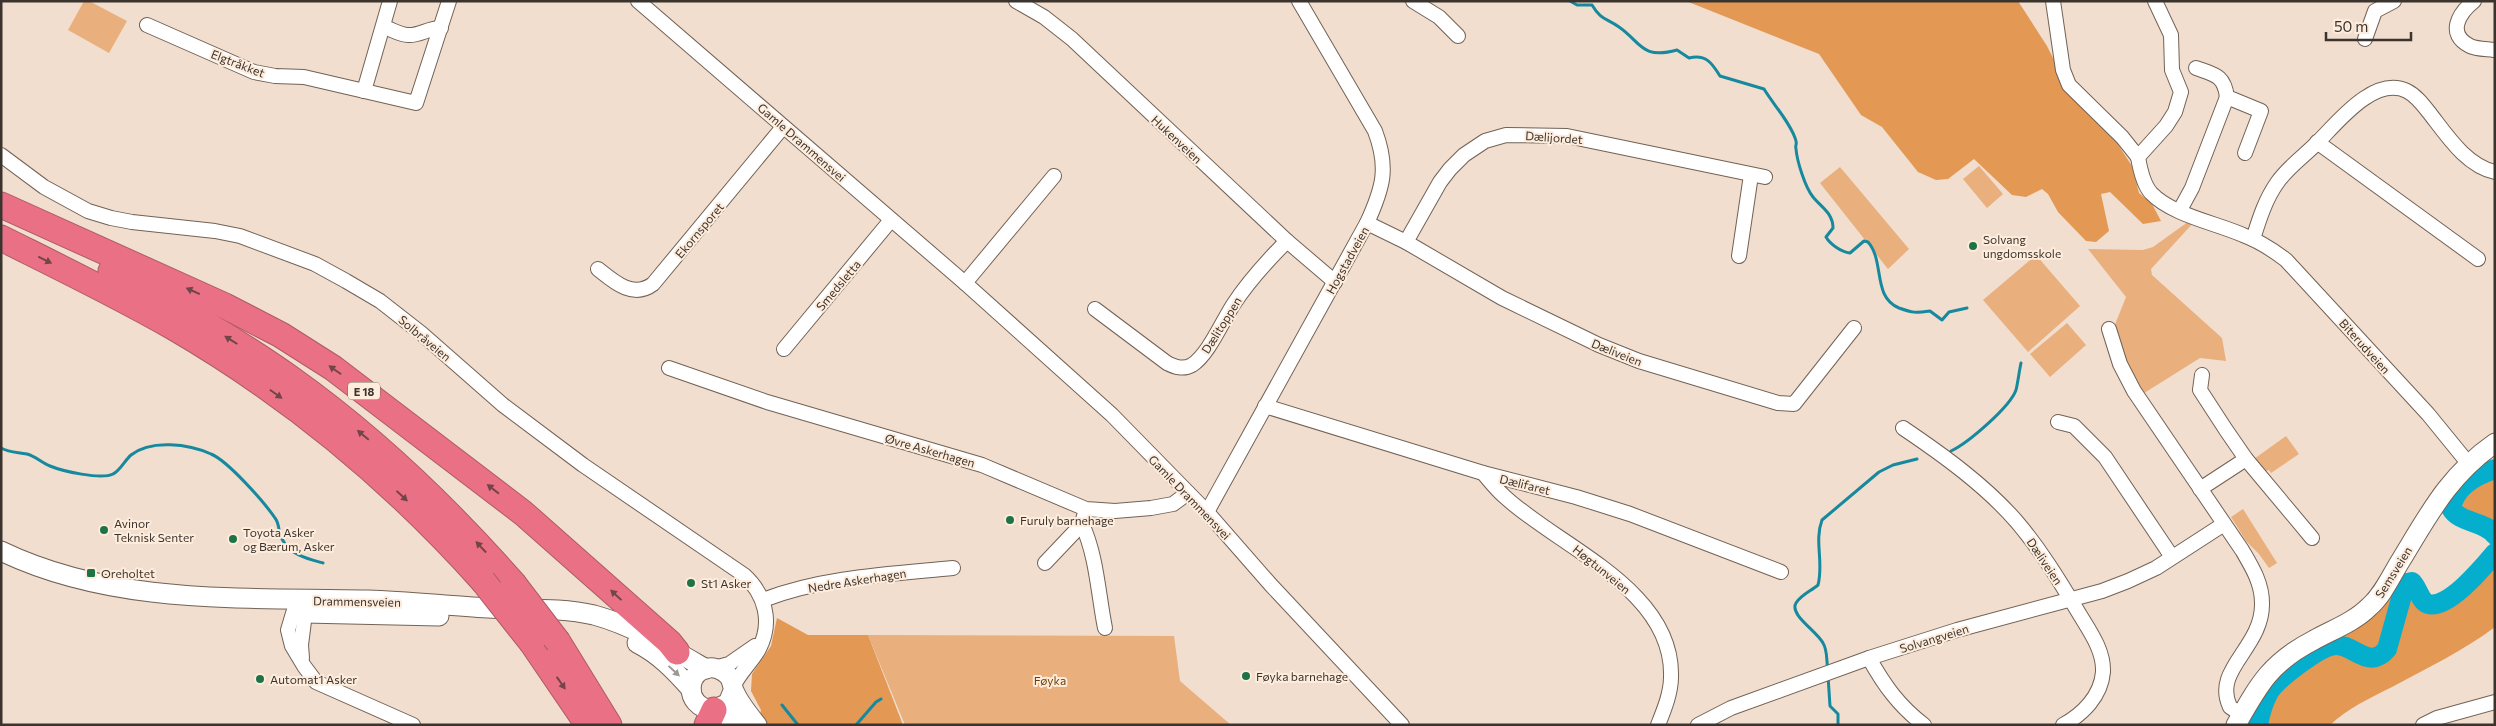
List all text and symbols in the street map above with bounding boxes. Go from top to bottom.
scale bar [2326,10,2411,42]
text: 50 m [2334,17,2368,35]
street label: Elgtråkket [209,46,267,80]
street label: Gamle Drammensvei [755,100,849,184]
street label: Hukenveien [1149,112,1205,166]
street label: Dælijordet [1525,128,1583,146]
street label: Ekornsporet [672,200,726,260]
street label: Hogstadveien [1323,224,1371,296]
place label: Solvang ungdomsskole [1983,232,2061,260]
marker: Solvang ungdomsskole [1967,240,1979,252]
one-way arrow [38,256,52,264]
street label: Smedsletta [813,257,863,313]
one-way arrow [186,287,200,295]
street label: Dælitoppen [1198,294,1244,356]
street label: Solbråveien [396,312,454,364]
street label: Biterudveien [2337,316,2393,376]
one-way arrow [225,335,238,345]
street label: Dæliveien [1590,336,1644,368]
one-way arrow [328,365,342,375]
road number: E 18 [348,382,380,400]
one-way arrow [269,389,283,399]
one-way arrow [357,429,370,440]
street label: Øvre Askerhagen [883,430,977,470]
street label: Gamle Drammensvei [1146,452,1234,542]
street label: Dælifaret [1498,471,1552,497]
one-way arrow [486,484,499,495]
one-way arrow [396,490,408,502]
place label: Furuly barnehage [1020,513,1114,527]
marker: Furuly barnehage [1004,514,1016,526]
place label: Avinor Teknisk Senter [114,516,194,544]
marker: Avinor Teknisk Senter [98,524,110,536]
place label: Toyota Asker og Bærum, Asker [243,525,335,553]
marker: Toyota Asker og Bærum, Asker [227,533,239,545]
street label: Dæliveien [2024,535,2066,587]
one-way arrow [475,541,487,553]
street label: Høgtunveien [1571,542,1633,596]
street label: Semsveien [2372,544,2414,600]
street label: Nedre Askerhagen [807,565,907,595]
place label: Oreholtet [101,566,155,580]
marker: Oreholtet [85,567,97,579]
place label: St1 Asker [701,576,752,590]
marker: St1 Asker [685,577,697,589]
one-way arrow [610,589,622,601]
street label: Drammensveien [313,593,401,609]
street label: Solvangveien [1898,621,1970,655]
one-way arrow [667,665,679,677]
place label: Føyka barnehage [1256,669,1348,683]
marker: Føyka barnehage [1240,670,1252,682]
place label: Automat1 Asker [270,672,357,686]
marker: Automat1 Asker [254,673,266,685]
park label: Føyka [1034,673,1066,687]
one-way arrow [556,676,566,690]

